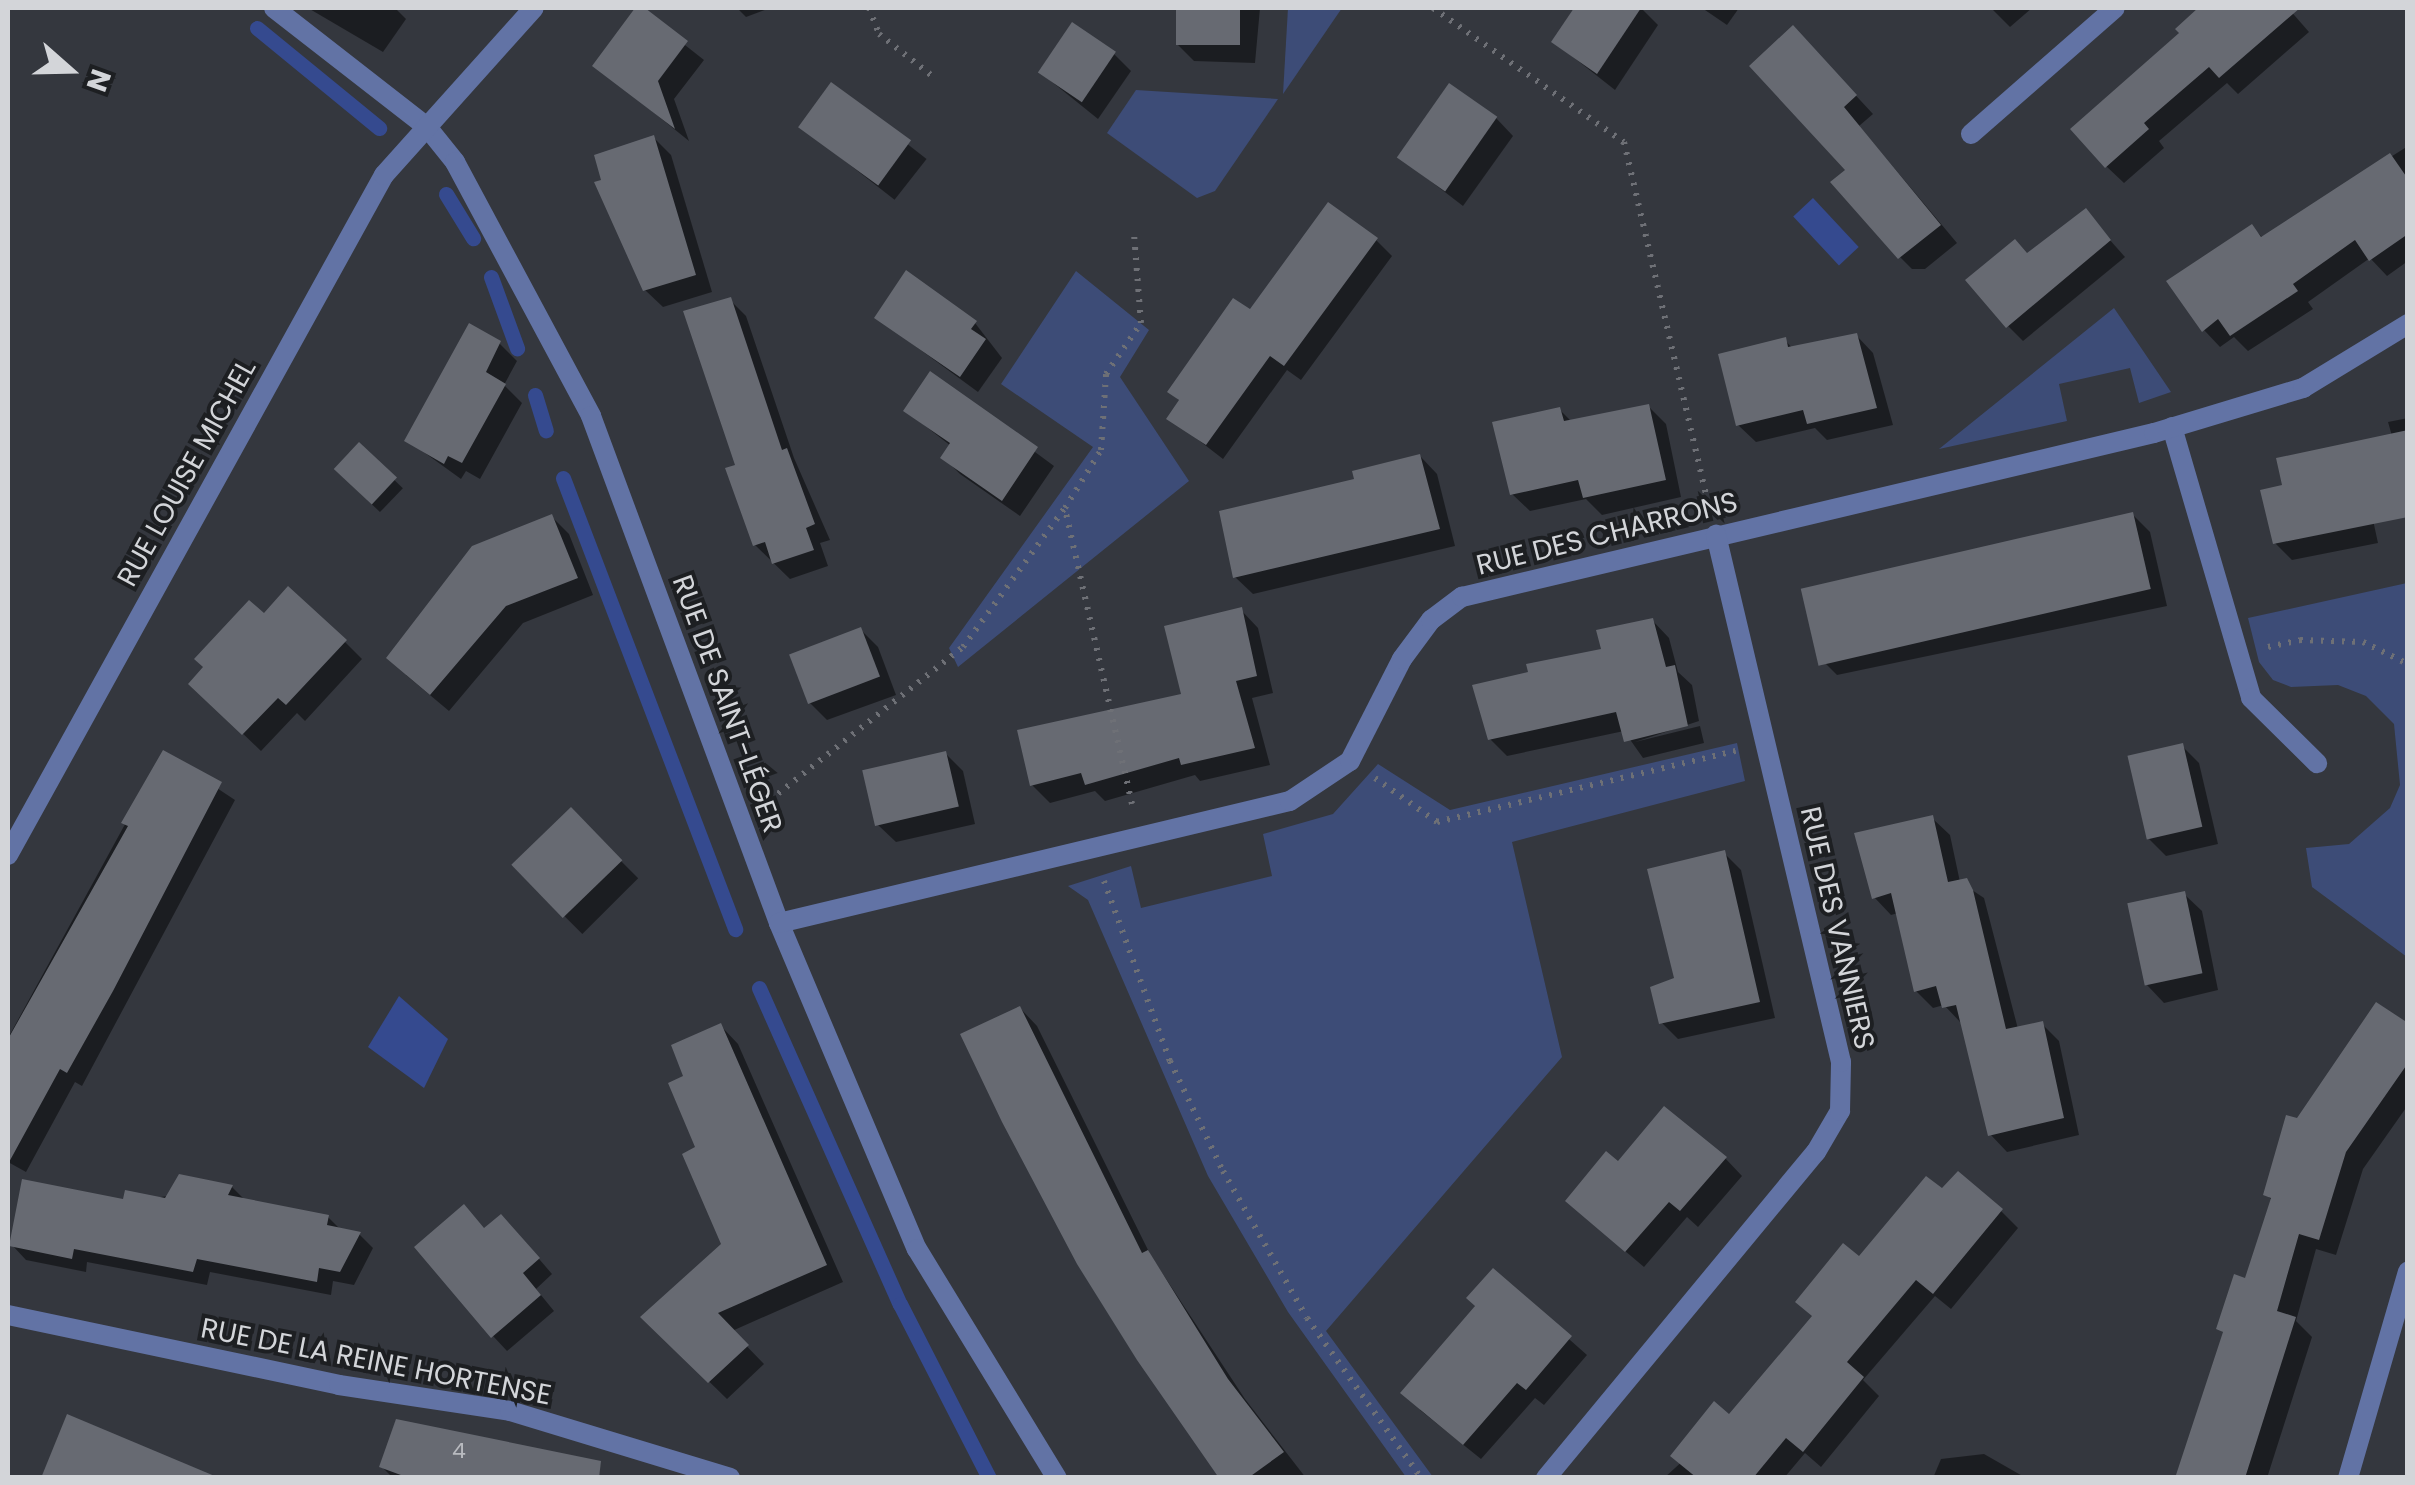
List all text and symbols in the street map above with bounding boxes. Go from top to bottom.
north arrow [20,20,120,120]
text: N [77,64,121,97]
street label: RUE LOUISE MICHEL [111,354,263,592]
street label: RUE DES CHARRONS [1473,485,1741,583]
street label: RUE DE SAINT-LÉGER [665,571,789,837]
street label: RUE DES VANNIERS [1793,804,1881,1052]
street label: RUE DE LA REINE HORTENSE [198,1312,554,1412]
house number: 4 [452,1438,466,1464]

